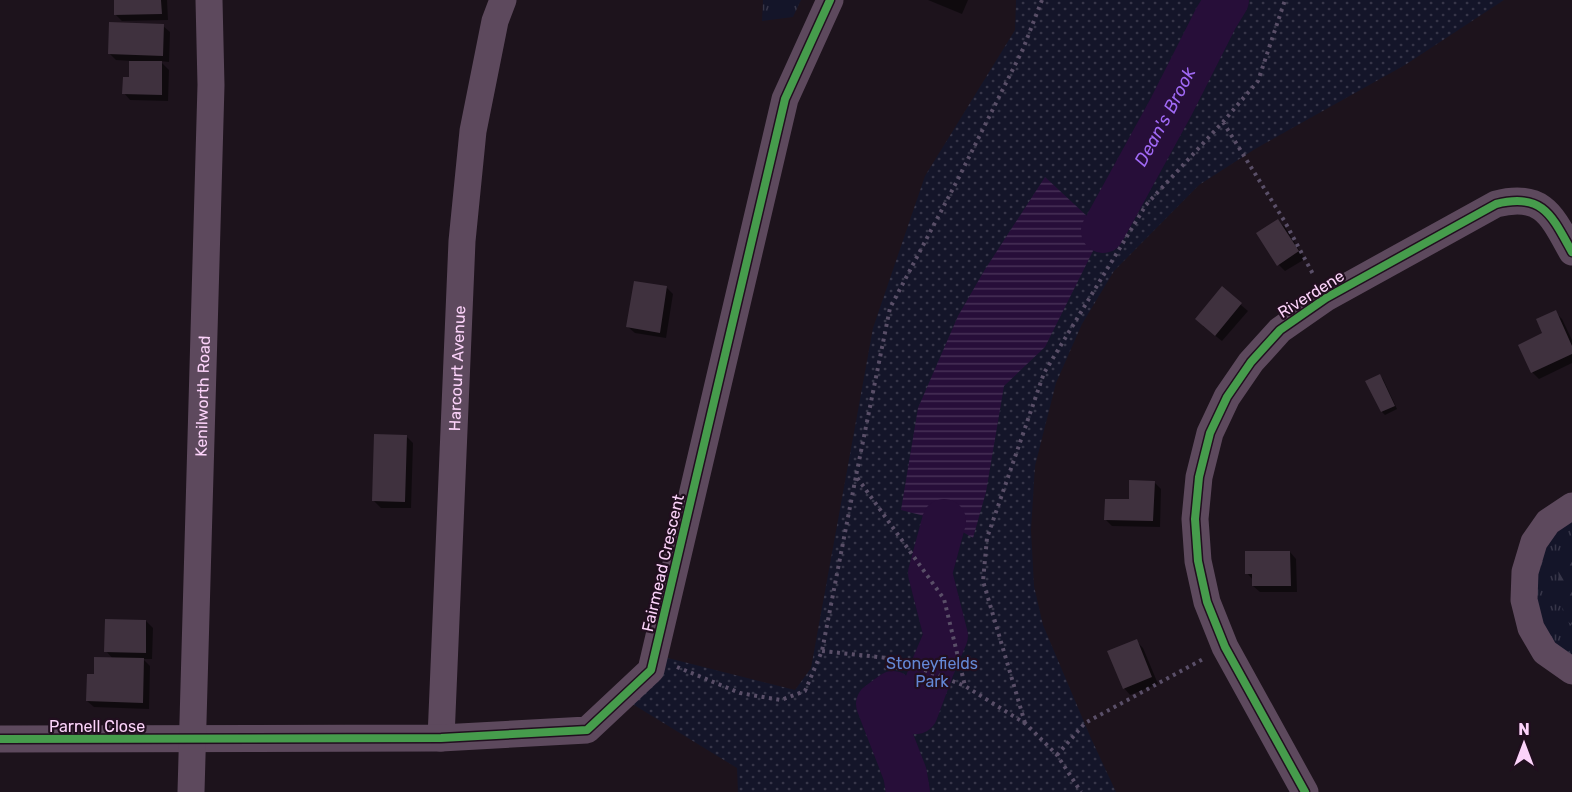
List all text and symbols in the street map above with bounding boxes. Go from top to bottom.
water label: Dean's Brook [1130,63,1201,170]
street label: Riverdene [1274,266,1348,322]
street label: Harcourt Avenue [444,305,469,432]
street label: Kenilworth Road [191,335,213,457]
street label: Fairmead Crescent [638,492,688,634]
park label: Stoneyfields Park [886,654,978,691]
north arrow [1494,714,1554,774]
street label: Parnell Close [49,717,145,736]
text: N [1518,720,1530,739]

